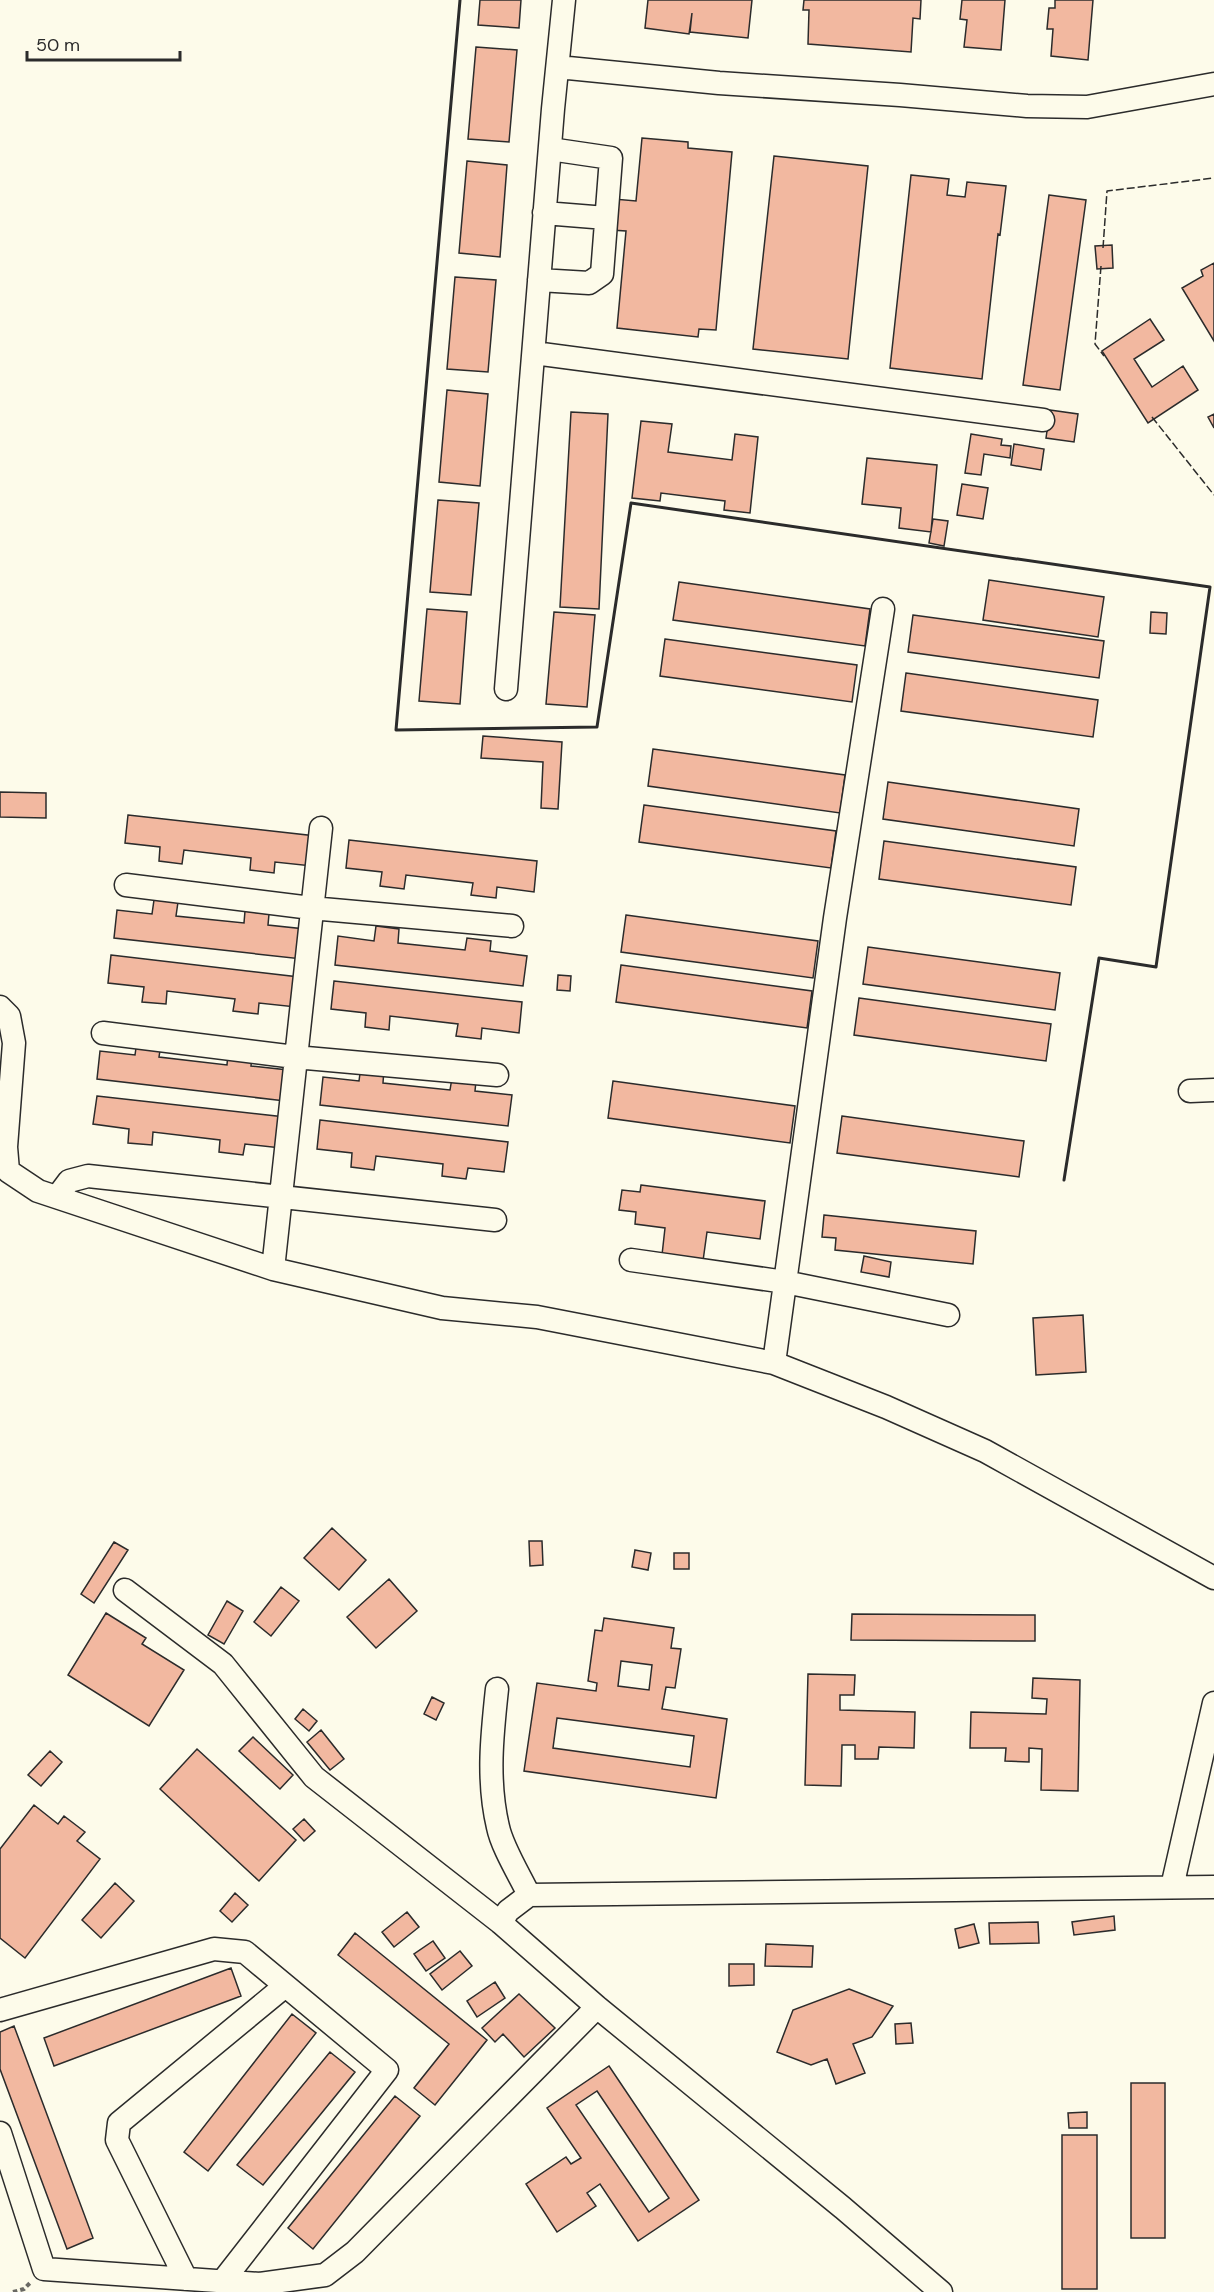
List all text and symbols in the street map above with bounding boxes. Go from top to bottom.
scale bar [27,24,180,62]
text: 50 m [36,33,80,57]

